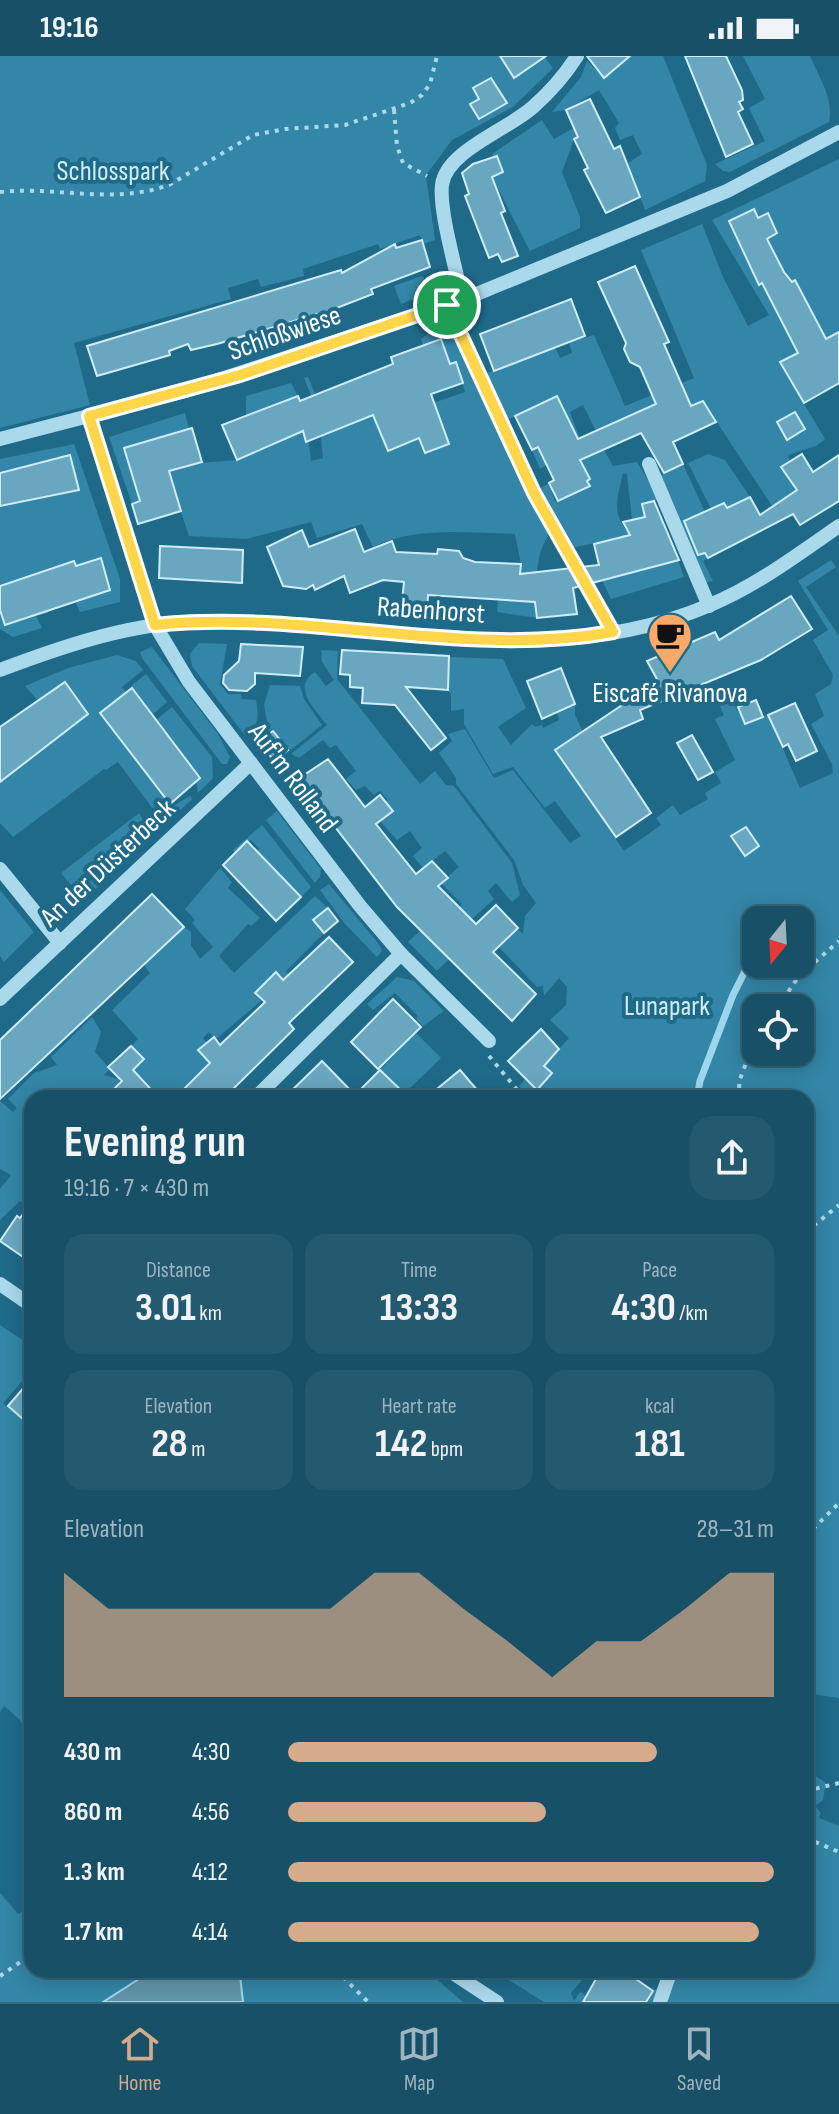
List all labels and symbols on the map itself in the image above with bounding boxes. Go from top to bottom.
park label: Schlosspark [57,155,170,188]
pin [413,271,481,339]
street label: Schloßwiese [224,299,345,368]
street label: Rabenhorst [376,590,486,631]
cafe icon: Eiscafé Rivanova [646,611,694,674]
place label: Eiscafé Rivanova [592,677,748,710]
street label: Auf'm Rolland [240,716,345,839]
street label: An der Düsterbeck [33,792,182,935]
north arrow [742,906,814,978]
park label: Lunapark [624,990,710,1023]

